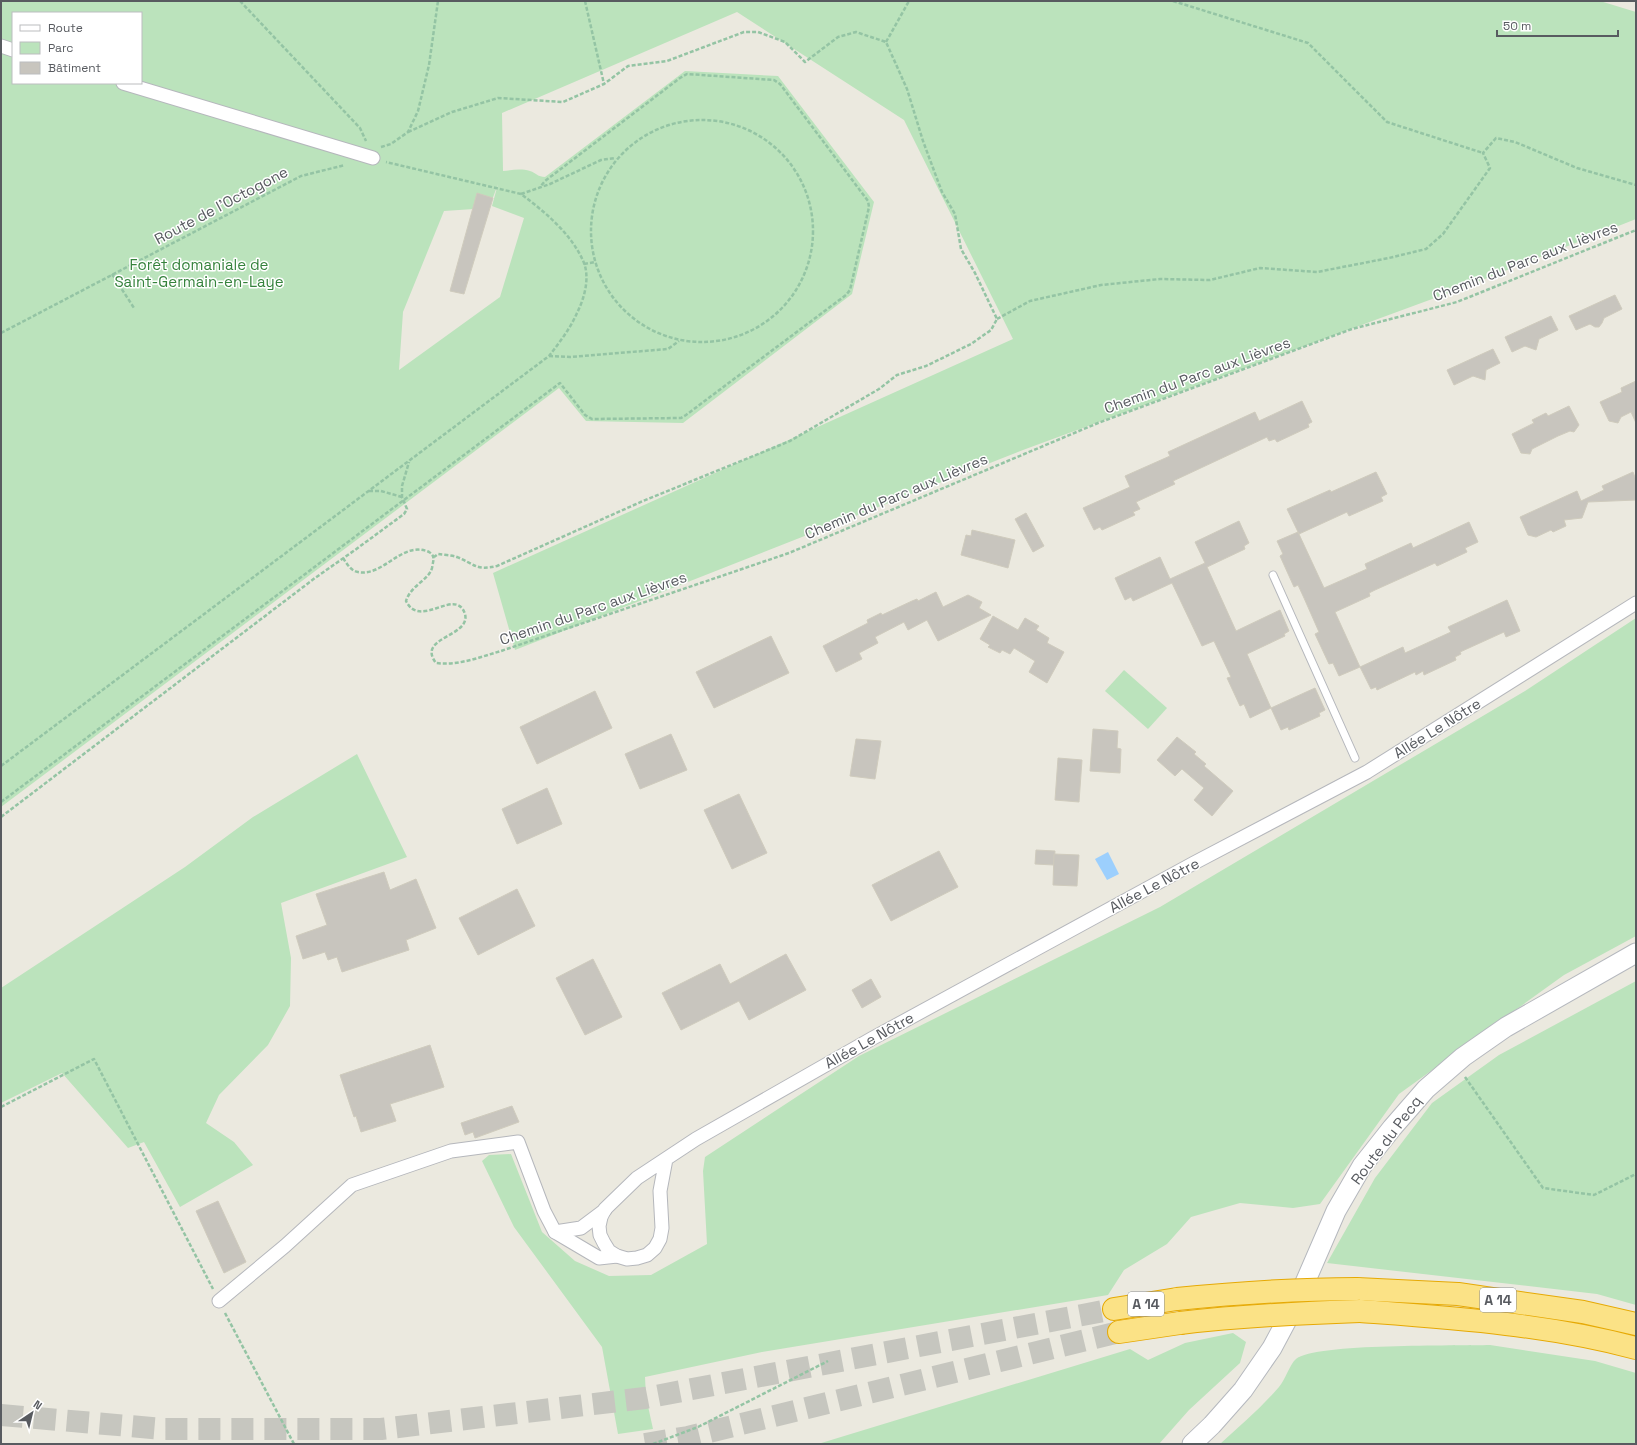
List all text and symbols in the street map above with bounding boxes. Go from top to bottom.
legend [12,12,142,84]
scale bar [1497,12,1618,38]
text: 50 m [1503,18,1531,34]
text: Route [48,20,83,36]
text: Parc [48,40,73,56]
text: Bâtiment [48,60,101,76]
street label: Route de l'Octogone [151,162,291,248]
street label: Chemin du Parc aux Lièvres [1430,217,1620,305]
park label: Forêt domaniale de Saint-Germain-en-Laye [114,255,284,291]
street label: Chemin du Parc aux Lièvres [1101,332,1293,418]
street label: Chemin du Parc aux Lièvres [802,449,990,543]
street label: Chemin du Parc aux Lièvres [497,567,689,649]
street label: Allée Le Nôtre [1390,694,1484,762]
street label: Allée Le Nôtre [1106,853,1202,917]
street label: Allée Le Nôtre [821,1008,917,1072]
street label: Route du Pecq [1346,1092,1426,1188]
road number: A 14 [1480,1288,1516,1312]
road number: A 14 [1128,1292,1164,1316]
north arrow [12,1393,52,1433]
text: N [31,1397,45,1413]

